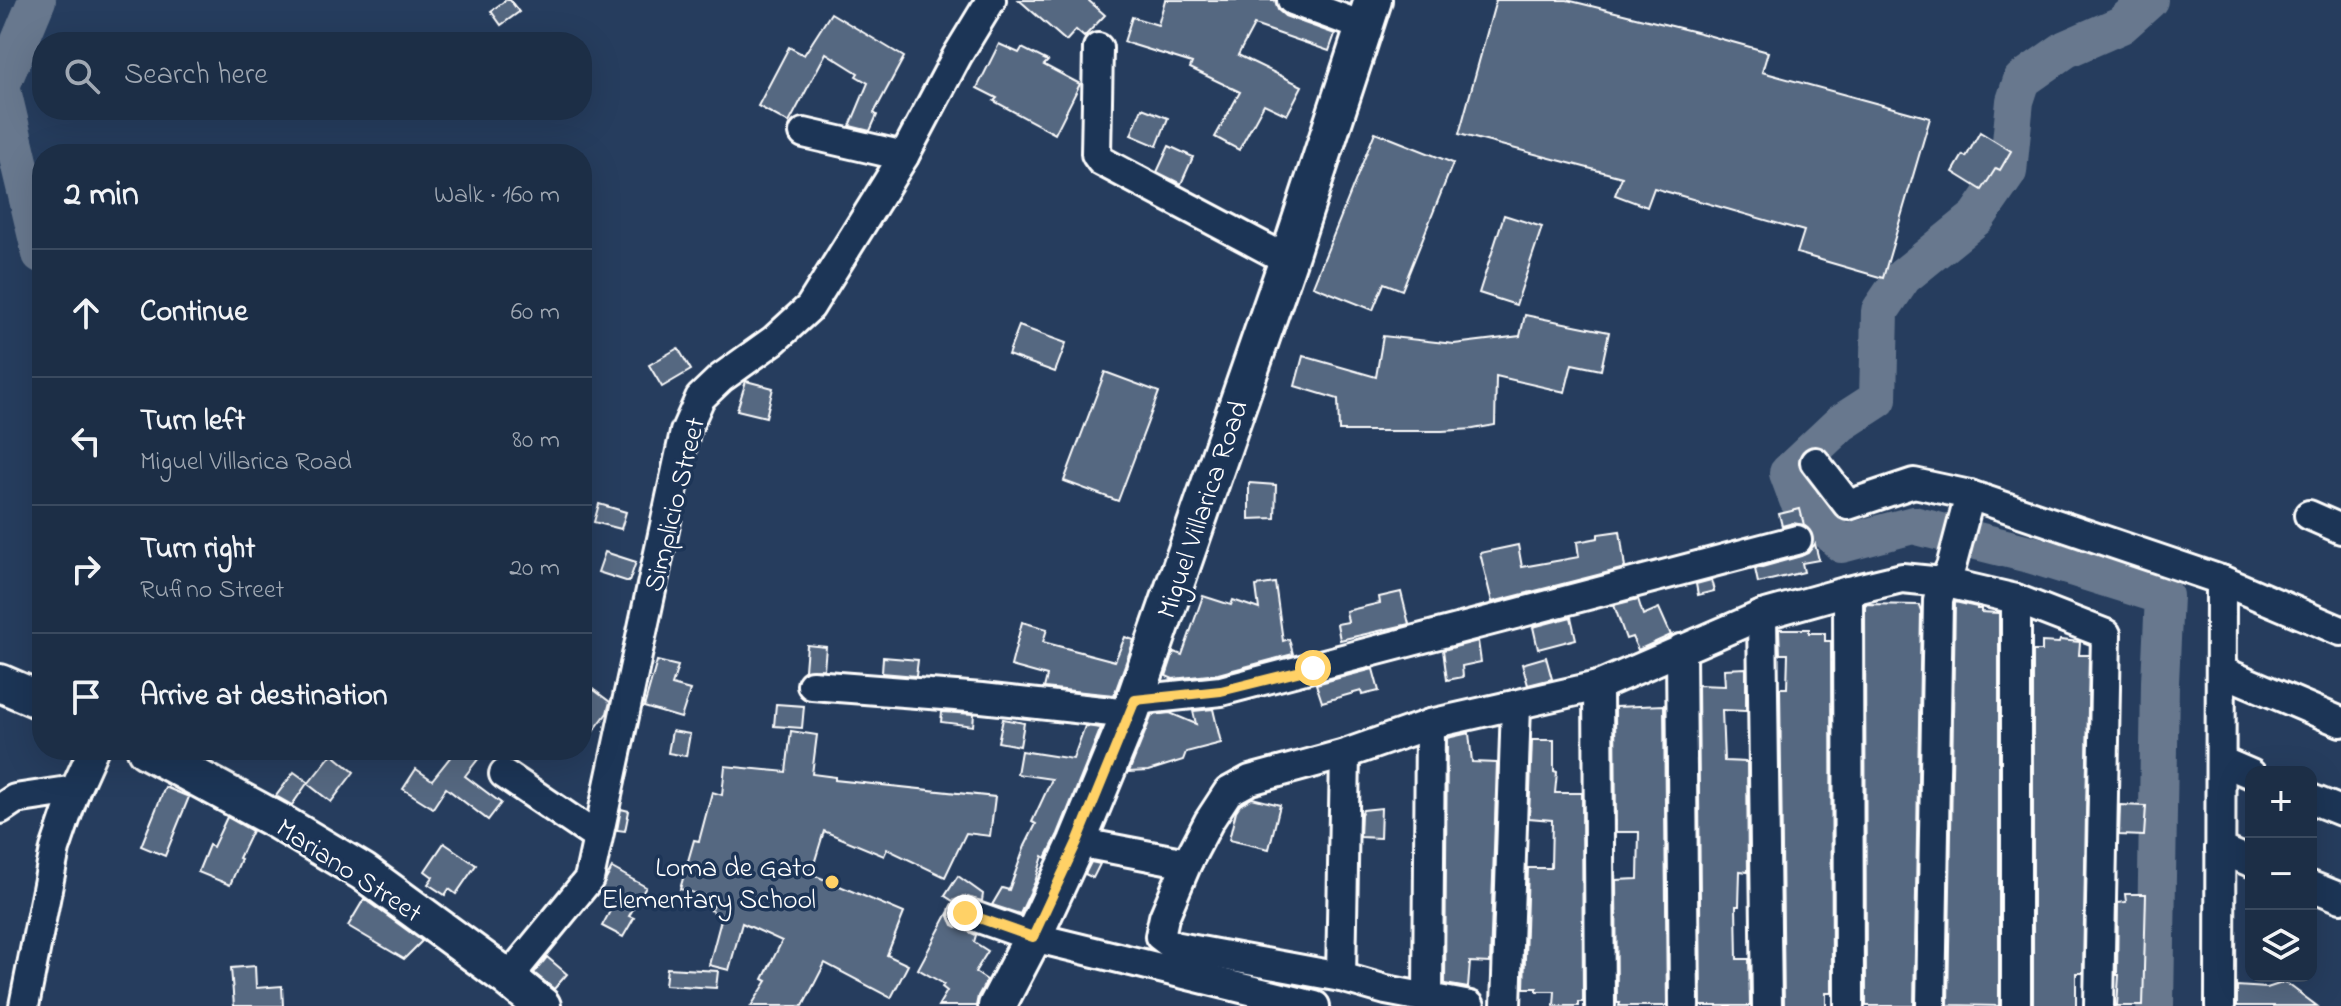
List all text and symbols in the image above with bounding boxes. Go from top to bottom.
search box [32,32,592,120]
icon: search [60,54,104,98]
text: Search here [124,54,268,98]
text: 2 min [64,171,139,221]
text: Walk · 160 m [434,177,560,215]
icon: ahead [64,291,108,335]
text: Continue [140,291,248,335]
text: 60 m [511,294,560,332]
street label: Miguel Villarica Road [1148,395,1261,625]
text: Turn left [140,400,245,444]
street label: Simplicio Street [635,413,718,596]
icon: left [64,419,108,463]
text: 80 m [512,422,560,460]
text: Miguel Villarica Road [140,444,352,482]
text: Turn right [140,528,255,572]
icon: right [64,547,108,591]
text: 20 m [509,550,560,588]
text: Rufino Street [140,572,284,610]
route start [1295,650,1331,686]
icon: arrive [64,675,108,719]
text: Arrive at destination [140,675,388,719]
map controls [2245,766,2317,982]
button: + [2245,766,2317,838]
street label: Mariano Street [267,809,429,935]
button: − [2245,838,2317,910]
place label: Loma de Gato Elementary School [601,849,816,922]
marker: Loma de Gato Elementary School [823,873,841,891]
route end [947,895,983,931]
button: layers [2245,910,2317,982]

